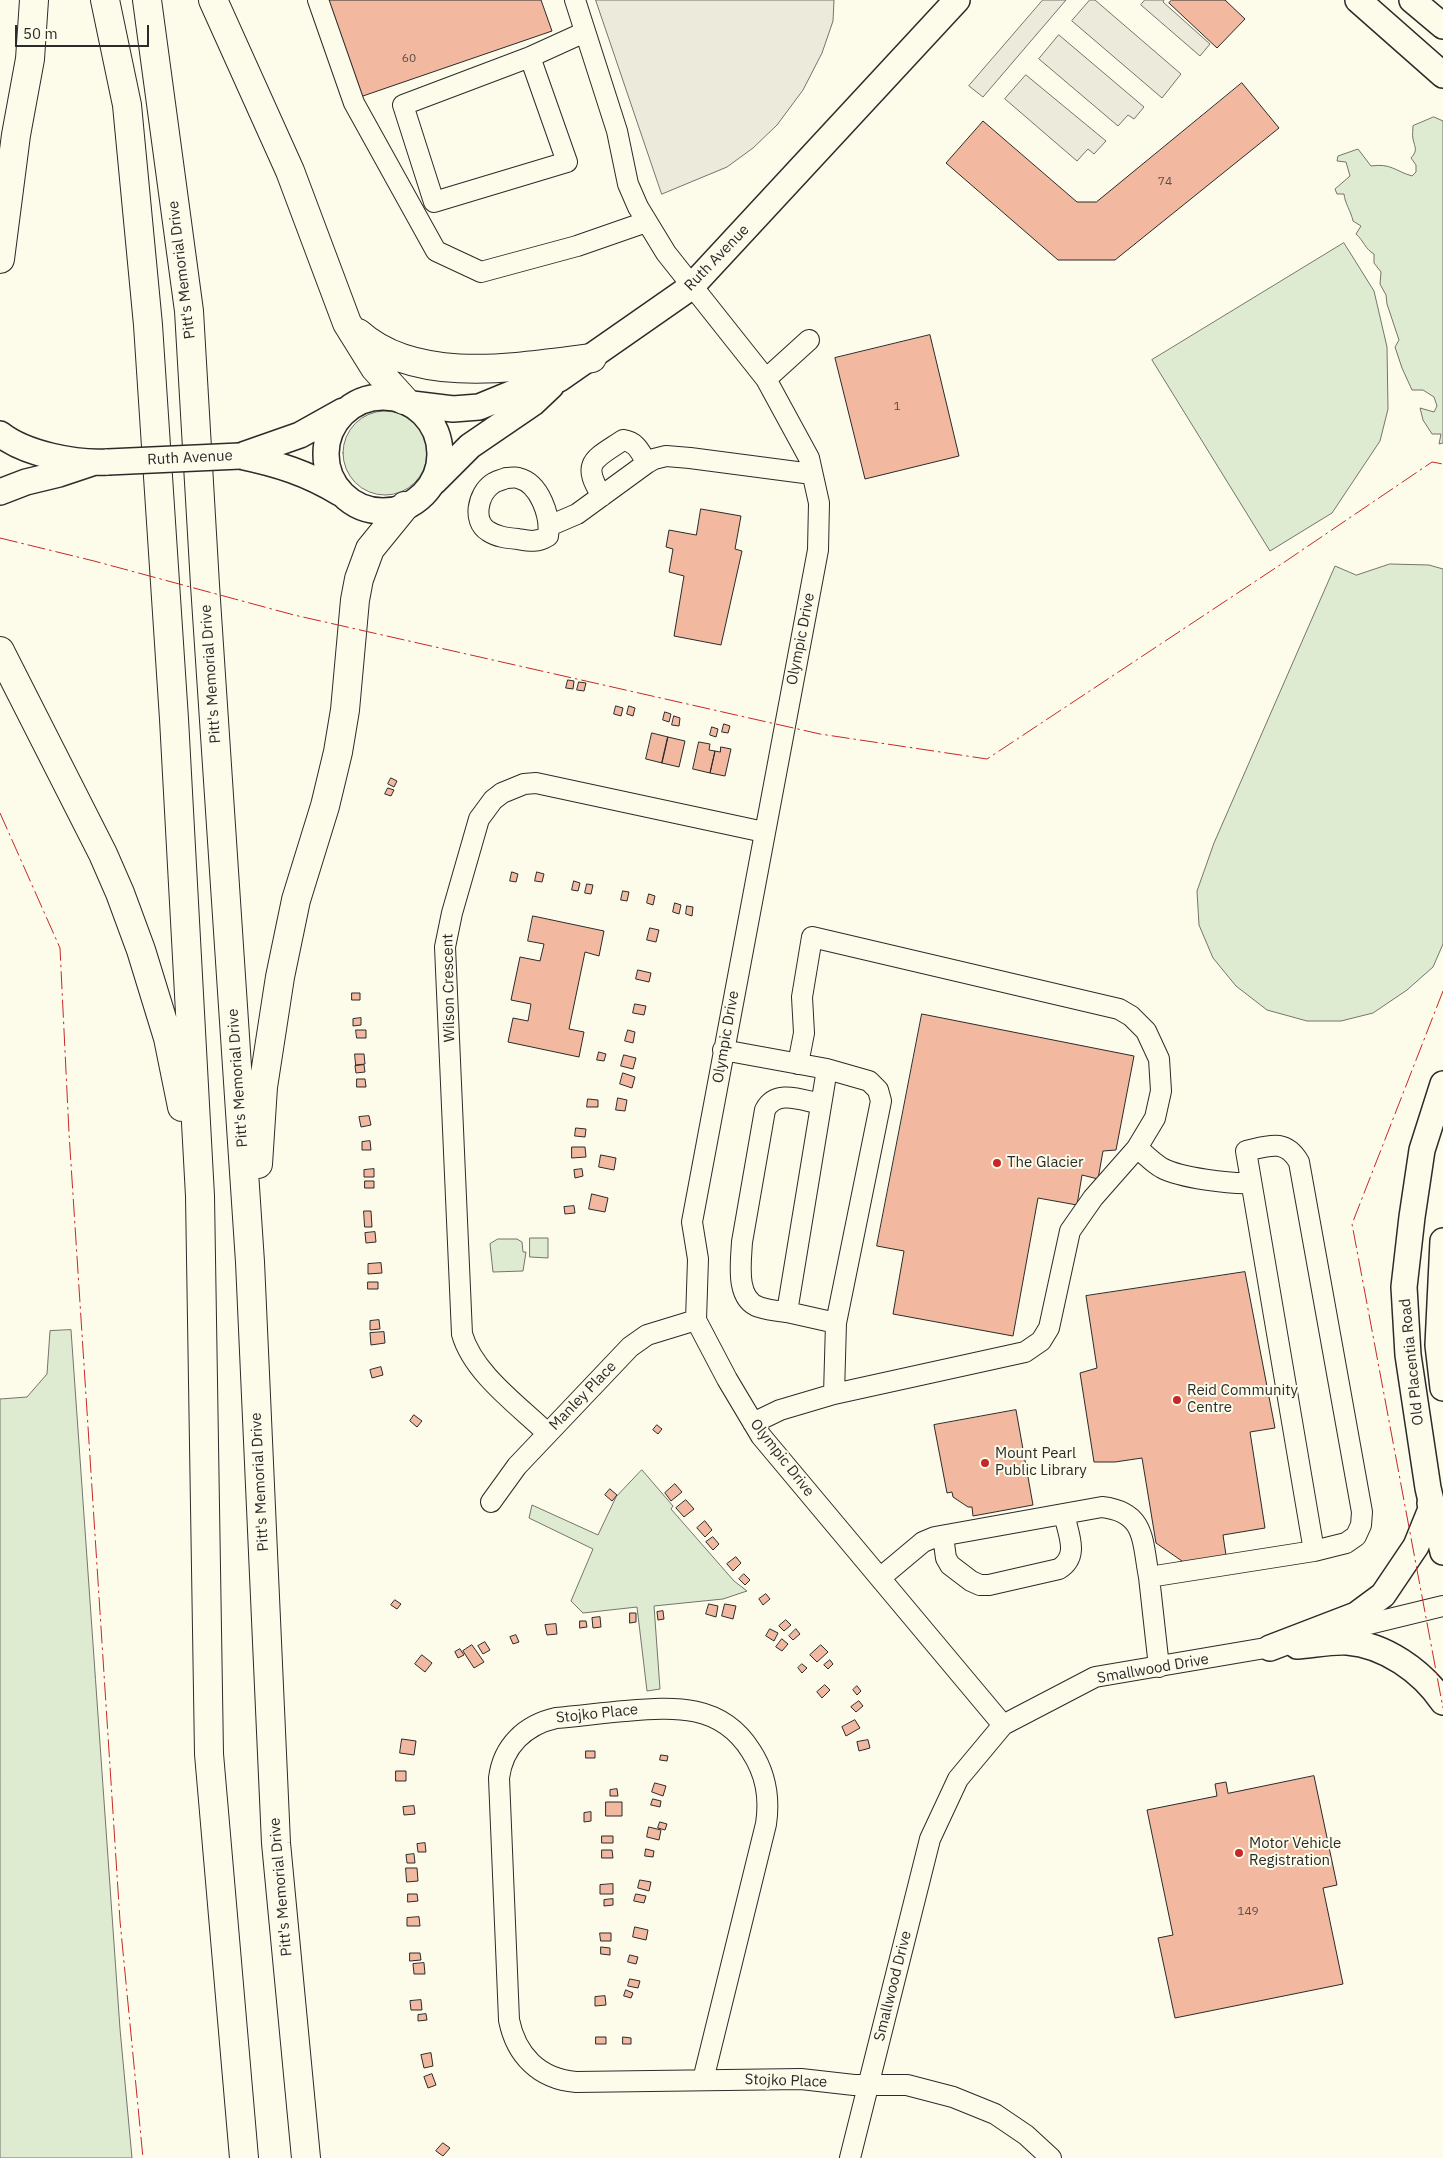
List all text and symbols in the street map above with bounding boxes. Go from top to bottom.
scale bar [18,15,151,47]
text: 50 m [23,24,58,43]
house number: 60 [402,52,416,66]
house number: 74 [1158,175,1172,189]
street label: Pitt's Memorial Drive [165,200,199,340]
street label: Ruth Avenue [681,221,753,295]
house number: 1 [893,400,901,414]
street label: Ruth Avenue [147,447,233,469]
street label: Olympic Drive [783,591,819,687]
street label: Pitt's Memorial Drive [197,604,225,744]
street label: Wilson Crescent [439,933,459,1043]
street label: Olympic Drive [709,989,743,1085]
street label: Pitt's Memorial Drive [224,1008,252,1148]
place label: The Glacier [1007,1154,1083,1172]
marker: The Glacier [991,1157,1003,1169]
street label: Old Placentia Road [1396,1298,1428,1426]
street label: Manley Place [546,1358,620,1434]
place label: Reid Community Centre [1187,1382,1298,1417]
marker: Reid Community Centre [1171,1394,1183,1406]
street label: Pitt's Memorial Drive [247,1412,273,1552]
street label: Olympic Drive [746,1416,818,1500]
place label: Mount Pearl Public Library [995,1445,1087,1480]
marker: Mount Pearl Public Library [979,1457,991,1469]
street label: Smallwood Drive [1096,1650,1210,1688]
street label: Stojko Place [555,1701,639,1727]
street label: Pitt's Memorial Drive [266,1817,296,1957]
place label: Motor Vehicle Registration [1249,1835,1341,1870]
marker: Motor Vehicle Registration [1233,1847,1245,1859]
house number: 149 [1237,1905,1259,1919]
street label: Smallwood Drive [871,1929,915,2043]
street label: Stojko Place [744,2071,828,2091]

